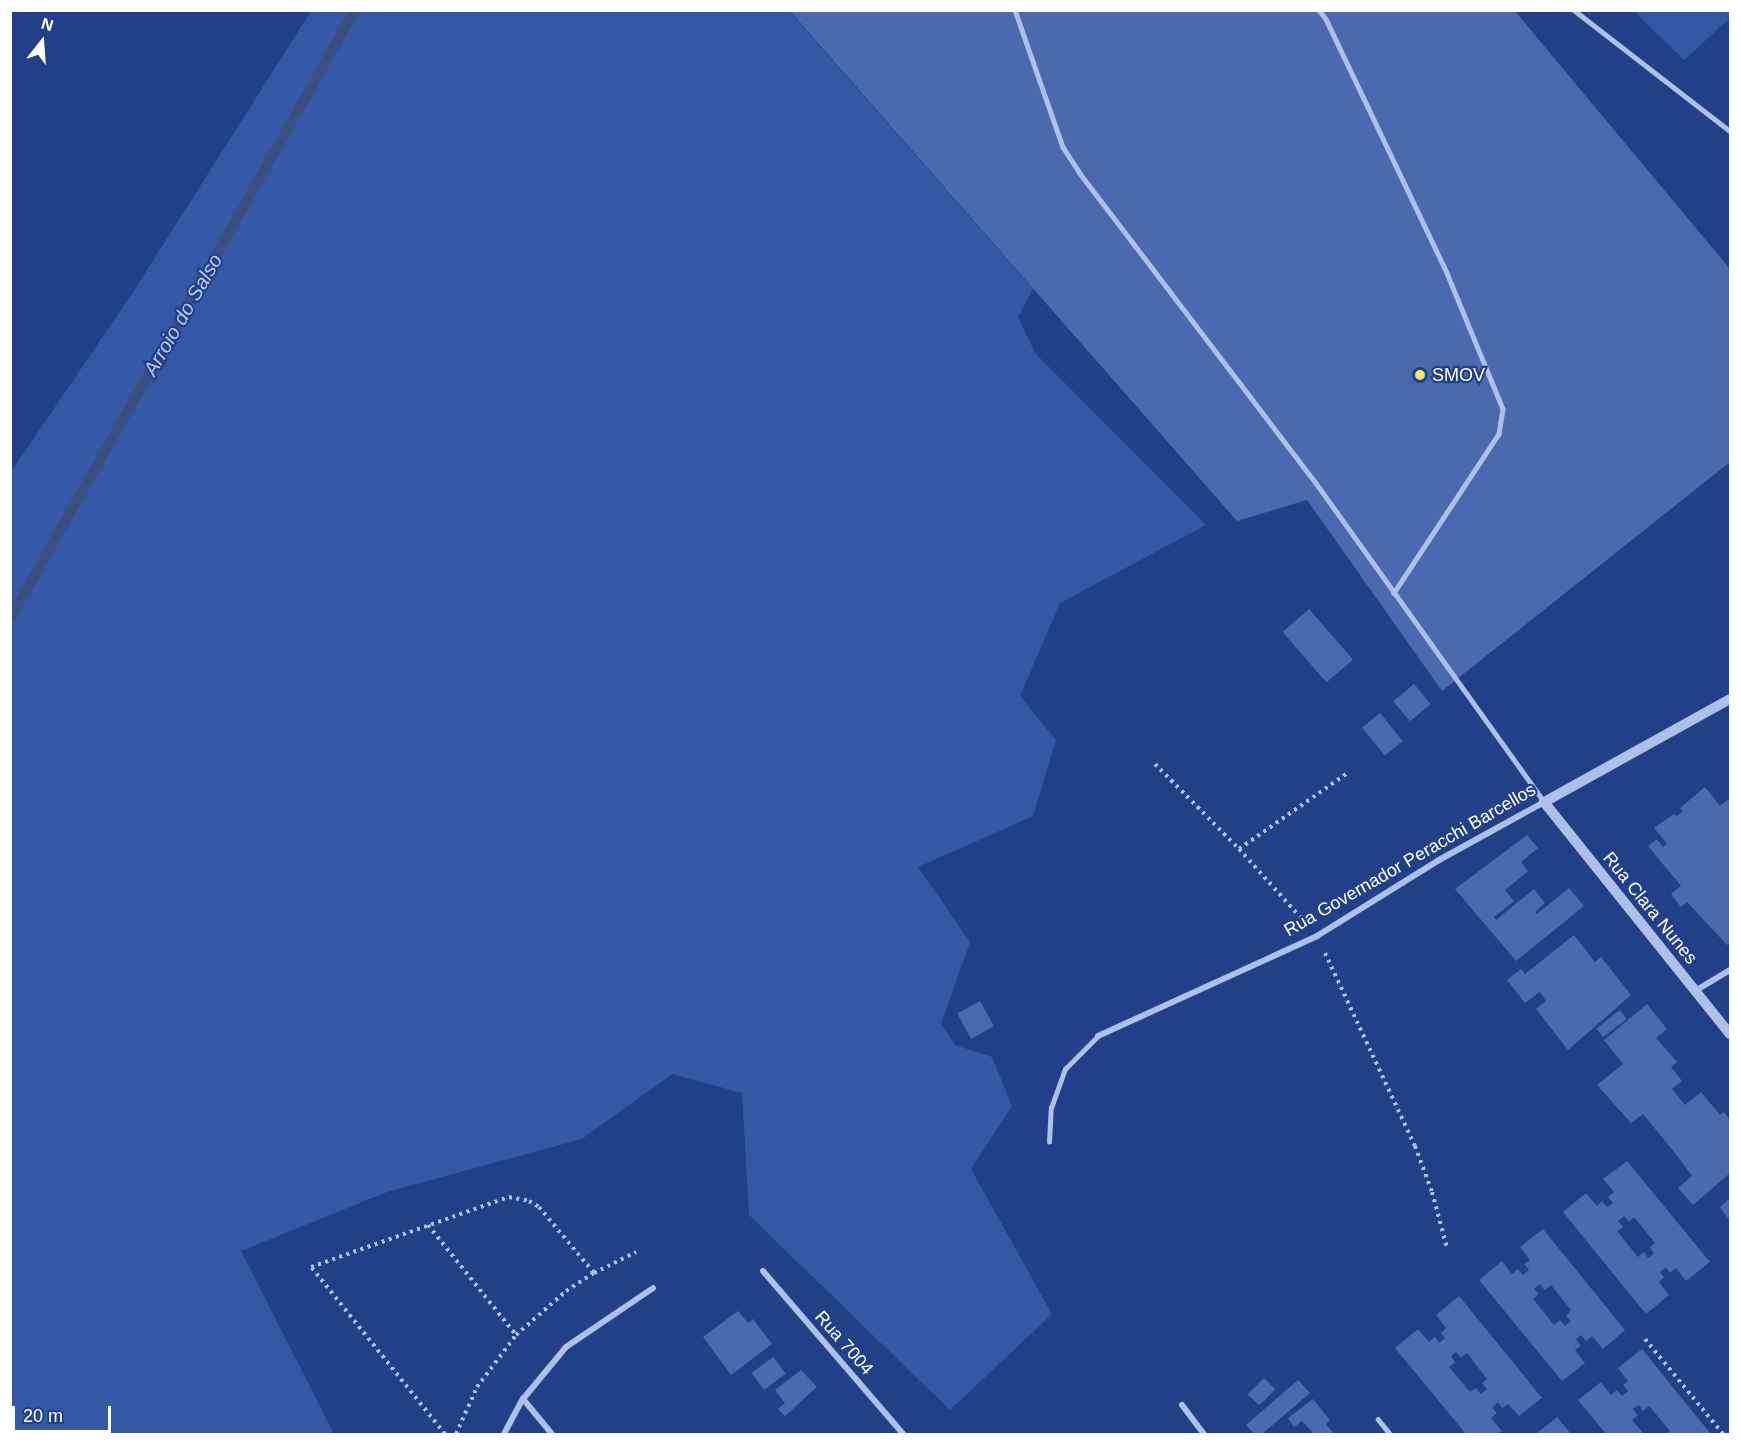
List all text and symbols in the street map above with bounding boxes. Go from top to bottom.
north arrow [12,12,72,72]
text: N [39,14,55,34]
water label: Arroio do Salso [138,250,228,380]
place label: SMOV [1432,364,1485,386]
marker: SMOV [1413,368,1427,382]
street label: Rua Governador Peracchi Barcellos [1280,779,1540,941]
street label: Rua Clara Nunes [1598,848,1702,968]
street label: Rua 7004 [810,1306,878,1380]
scale bar [15,1394,114,1432]
text: 20 m [23,1406,63,1426]

